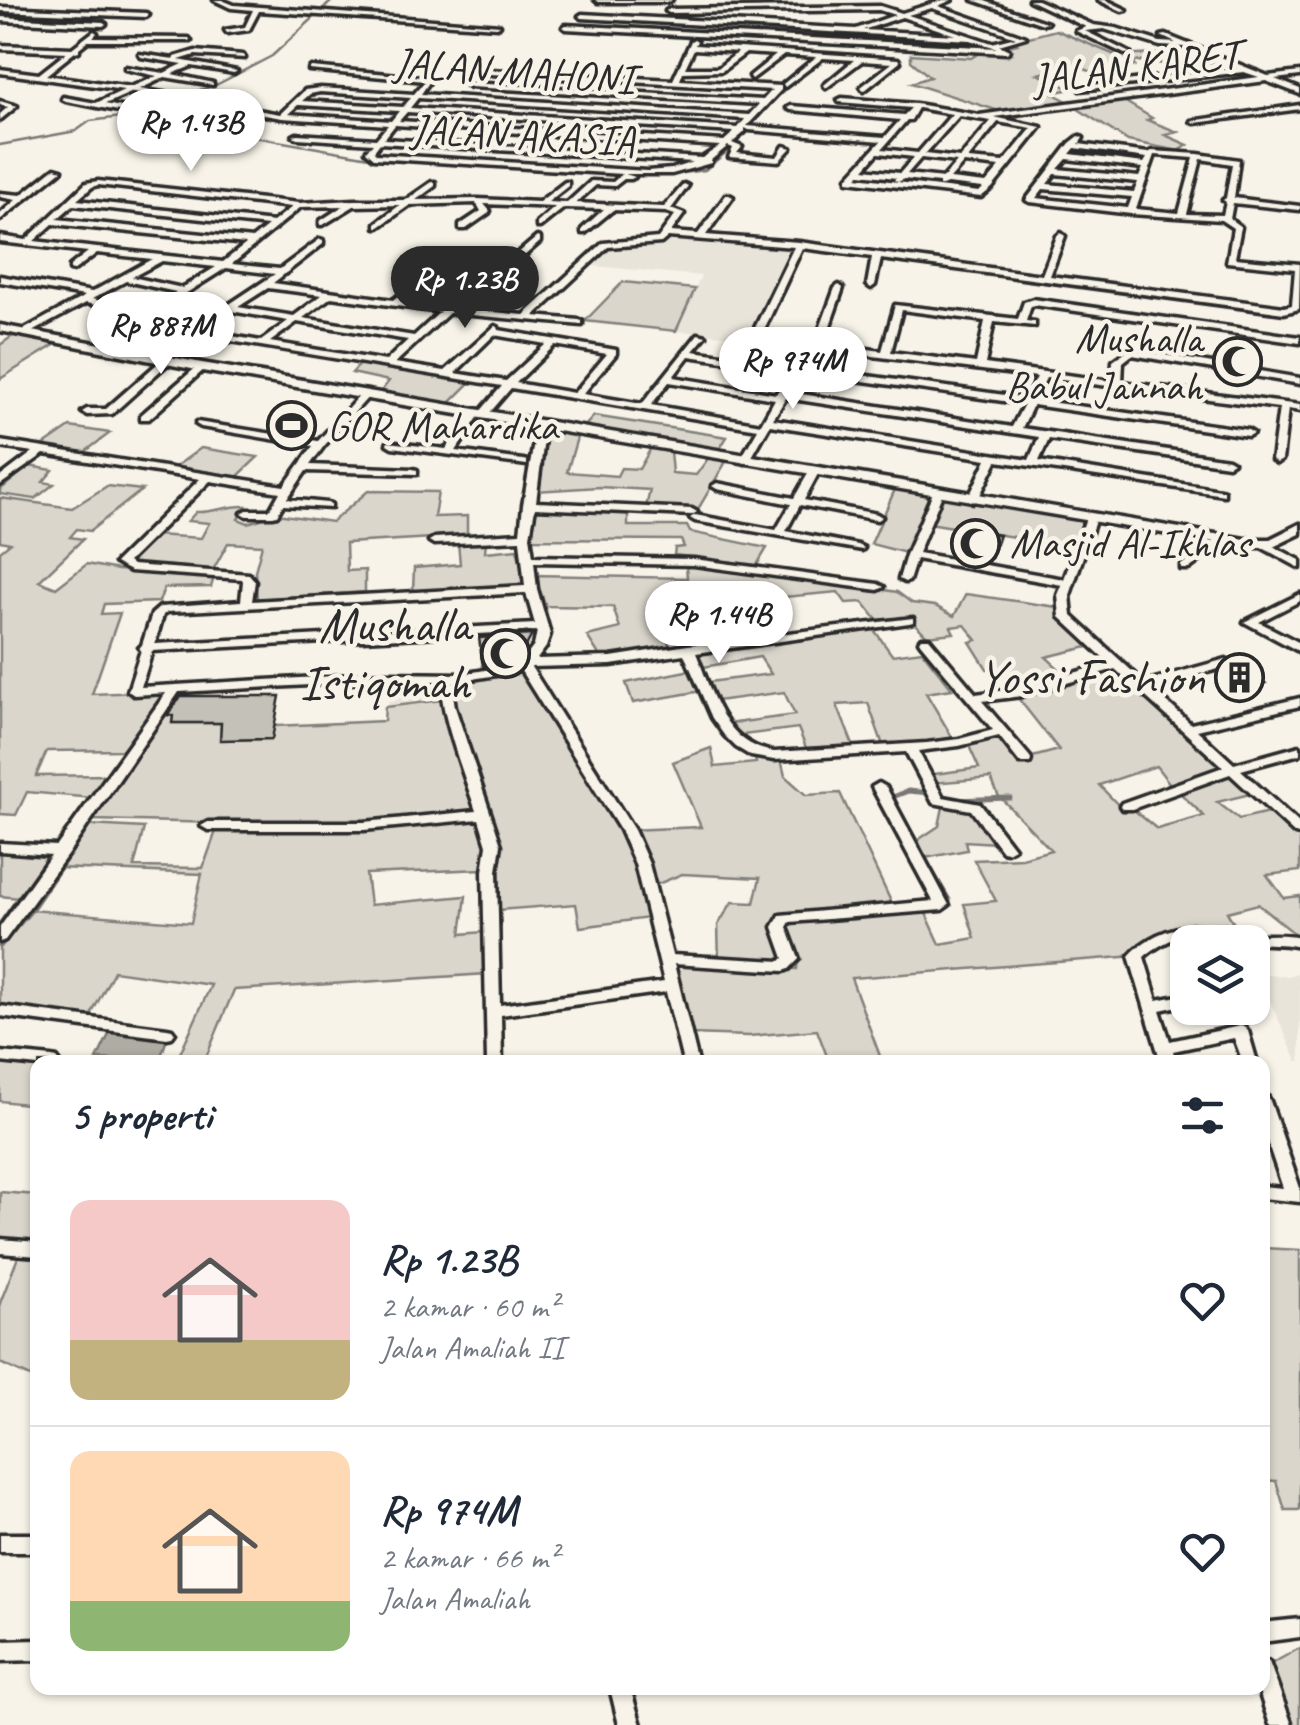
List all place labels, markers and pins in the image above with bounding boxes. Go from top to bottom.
pin: Rp 1.43B [88,89,294,174]
pin: Rp 1.23B [362,246,568,331]
pin: Rp 887M [69,292,253,377]
place label: Mushalla Babul Jannah [1005,312,1206,413]
pin: Rp 974M [701,327,885,412]
mosque icon: Mushalla Babul Jannah [1211,336,1263,388]
sports icon: GOR Mahardika [266,400,318,452]
place label: GOR Mahardika [327,400,560,453]
mosque icon: Masjid Al-Ikhlas [949,517,1001,569]
place label: Masjid Al-Ikhlas [1010,517,1253,570]
pin: Rp 1.44B [616,581,822,666]
place label: Mushalla Istiqomah [300,593,474,714]
mosque icon: Mushalla Istiqomah [479,627,531,679]
place label: Yossi Fashion [978,646,1205,709]
building icon: Yossi Fashion [1214,651,1266,703]

